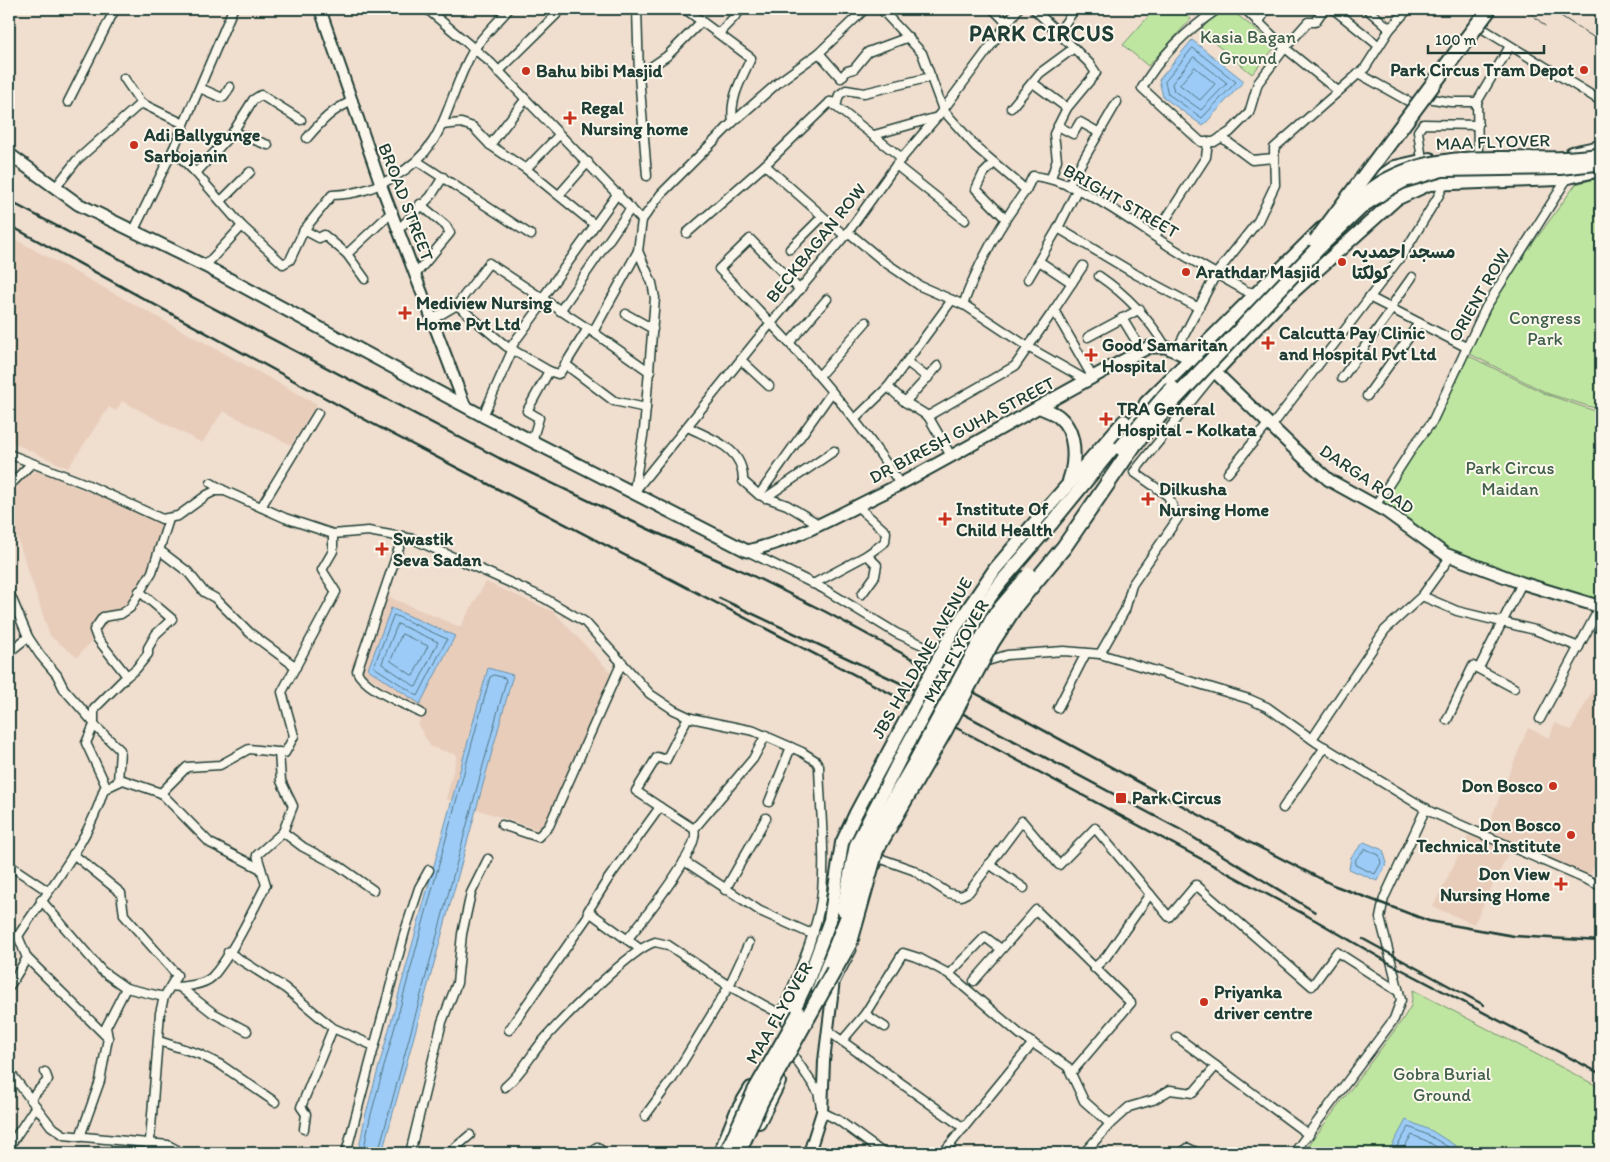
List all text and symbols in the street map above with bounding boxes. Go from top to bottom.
district label: PARK CIRCUS [969,20,1115,47]
scale bar [1428,22,1544,54]
park label: Kasia Bagan Ground [1200,26,1296,69]
text: 100 m [1435,31,1477,49]
place label: Park Circus Tram Depot [1390,59,1574,81]
place label: Bahu bibi Masjid [536,60,663,82]
marker: Park Circus Tram Depot [1578,64,1590,76]
marker: Bahu bibi Masjid [520,65,532,77]
place label: Regal Nursing home [581,97,689,140]
marker: Regal Nursing home [563,111,577,125]
place label: Adi Ballygunge Sarbojanin [143,124,261,167]
street label: MAA FLYOVER [1435,129,1551,155]
marker: Adi Ballygunge Sarbojanin [128,139,140,151]
street label: BROAD STREET [373,140,439,264]
street label: BRIGHT STREET [1059,159,1183,243]
street label: BECKBAGAN ROW [761,179,871,307]
place label: مسجد احمدیہ کولکتا [1352,241,1455,284]
street label: ORIENT ROW [1443,244,1515,346]
marker: مسجد احمدیہ کولکتا [1336,256,1348,268]
place label: Arathdar Masjid [1195,261,1321,283]
marker: Arathdar Masjid [1180,266,1192,278]
place label: Mediview Nursing Home Pvt Ltd [416,292,553,335]
marker: Mediview Nursing Home Pvt Ltd [398,306,412,320]
park label: Congress Park [1509,307,1581,350]
place label: Calcutta Pay Clinic and Hospital Pvt Ltd [1279,322,1438,365]
place label: Good Samaritan Hospital [1102,334,1228,377]
marker: Calcutta Pay Clinic and Hospital Pvt Ltd [1261,336,1275,350]
marker: Good Samaritan Hospital [1084,348,1098,362]
street label: DR BIRESH GUHA STREET [865,372,1059,488]
place label: TRA General Hospital - Kolkata [1116,398,1257,441]
marker: TRA General Hospital - Kolkata [1099,412,1113,426]
street label: DARGA ROAD [1316,439,1418,519]
park label: Park Circus Maidan [1465,457,1555,500]
place label: Dilkusha Nursing Home [1159,478,1269,521]
marker: Dilkusha Nursing Home [1141,492,1155,506]
place label: Institute Of Child Health [956,498,1053,541]
marker: Institute Of Child Health [938,512,952,526]
place label: Swastik Seva Sadan [393,528,482,571]
marker: Swastik Seva Sadan [375,542,389,556]
street label: JBS HALDANE AVENUE [867,573,977,743]
street label: MAA FLYOVER [919,596,993,706]
place label: Don Bosco [1462,775,1543,797]
marker: Don Bosco [1547,780,1559,792]
place label: Park Circus [1132,787,1221,809]
marker: Park Circus [1114,791,1128,805]
place label: Don Bosco Technical Institute [1415,814,1561,857]
marker: Don Bosco Technical Institute [1565,829,1577,841]
place label: Don View Nursing Home [1440,863,1551,906]
marker: Don View Nursing Home [1554,877,1568,891]
street label: MAA FLYOVER [741,958,817,1068]
place label: Priyanka driver centre [1214,981,1313,1024]
marker: Priyanka driver centre [1198,996,1210,1008]
park label: Gobra Burial Ground [1393,1063,1491,1106]

